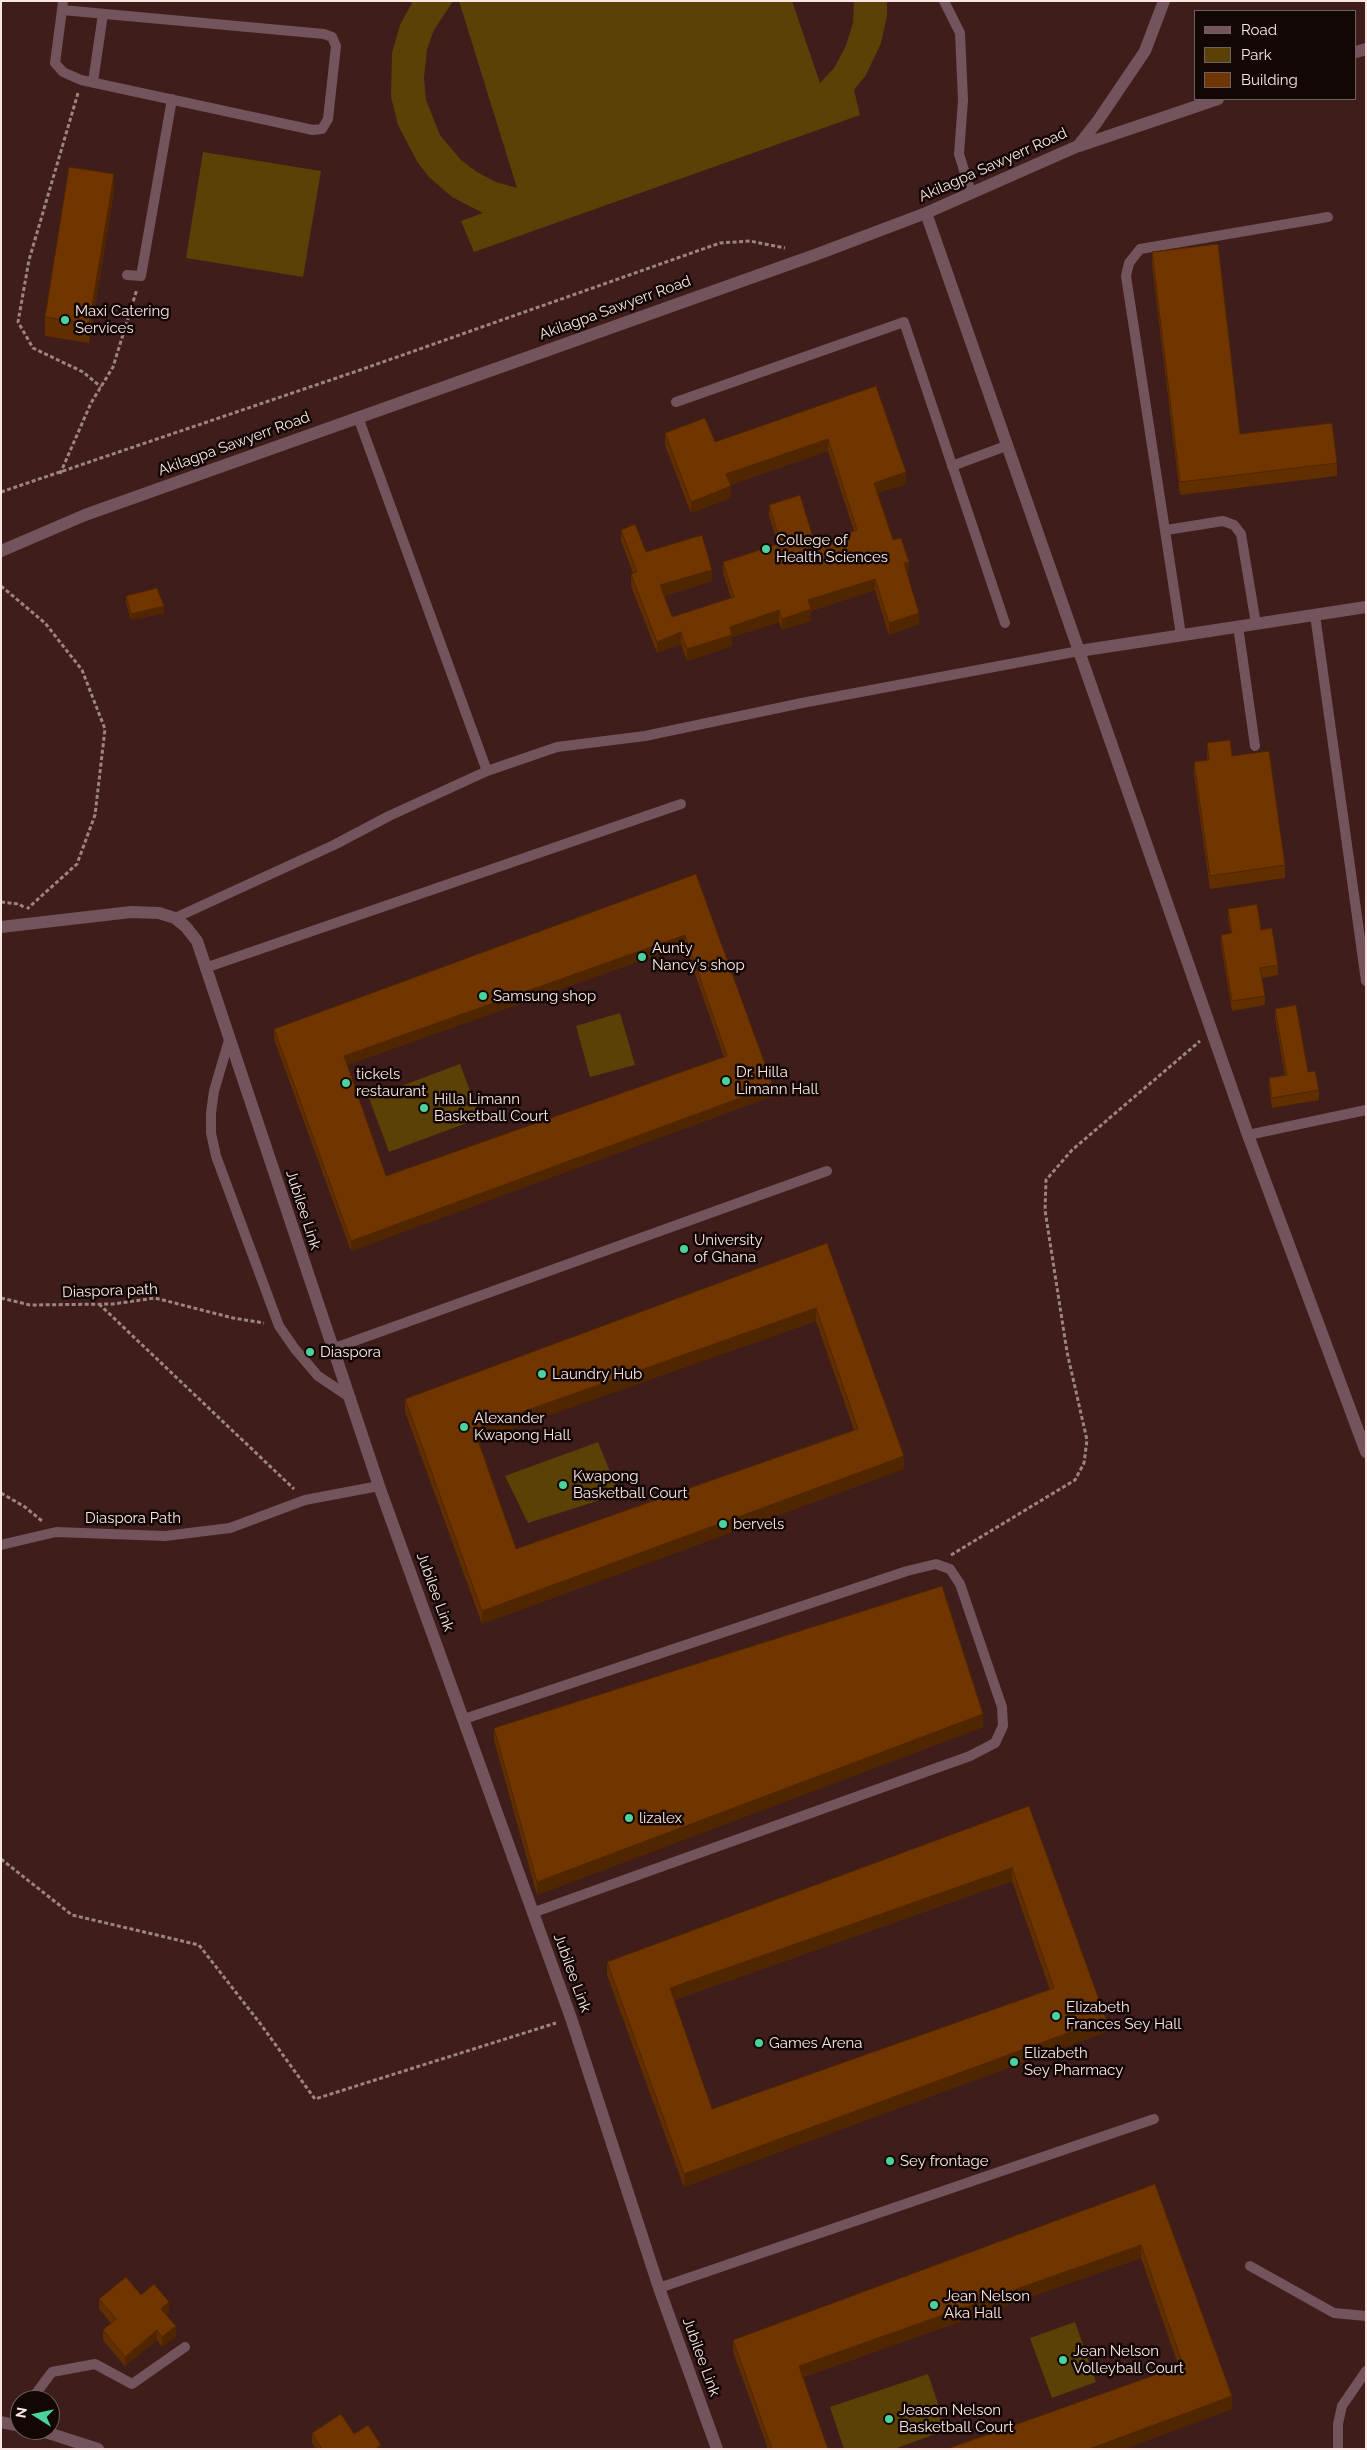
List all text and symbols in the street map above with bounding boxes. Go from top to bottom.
legend [1194,10,1357,100]
text: Road [1241,21,1277,39]
text: Park [1241,46,1272,64]
text: Building [1241,71,1298,89]
street label: Akilagpa Sawyerr Road [916,124,1070,206]
street label: Akilagpa Sawyerr Road [537,272,693,344]
place label: Maxi Catering Services [75,302,170,337]
marker: Maxi Catering Services [59,314,71,326]
street label: Akilagpa Sawyerr Road [156,408,312,480]
place label: College of Health Sciences [776,531,888,566]
marker: College of Health Sciences [760,543,772,555]
place label: Aunty Nancy's shop [652,939,745,974]
marker: Aunty Nancy's shop [636,951,648,963]
place label: Samsung shop [493,987,596,1005]
marker: Samsung shop [477,990,489,1002]
place label: Dr. Hilla Limann Hall [736,1063,819,1098]
place label: tickels restaurant [356,1065,426,1100]
marker: Dr. Hilla Limann Hall [720,1075,732,1087]
marker: tickels restaurant [340,1077,352,1089]
place label: Hilla Limann Basketball Court [434,1090,549,1125]
marker: Hilla Limann Basketball Court [418,1102,430,1114]
street label: Jubilee Link [282,1168,324,1252]
place label: University of Ghana [694,1231,763,1266]
marker: University of Ghana [678,1243,690,1255]
street label: Diaspora path [62,1280,158,1302]
place label: Diaspora [320,1343,381,1361]
marker: Diaspora [304,1346,316,1358]
place label: Laundry Hub [552,1365,642,1383]
marker: Laundry Hub [536,1368,548,1380]
place label: Alexander Kwapong Hall [474,1409,571,1444]
marker: Alexander Kwapong Hall [458,1421,470,1433]
place label: Kwapong Basketball Court [573,1467,688,1502]
marker: Kwapong Basketball Court [557,1479,569,1491]
street label: Diaspora Path [85,1509,181,1527]
place label: bervels [733,1515,784,1533]
marker: bervels [717,1518,729,1530]
street label: Jubilee Link [412,1550,458,1634]
place label: lizalex [639,1809,682,1827]
marker: lizalex [623,1812,635,1824]
street label: Jubilee Link [549,1931,595,2015]
place label: Elizabeth Frances Sey Hall [1066,1998,1181,2033]
marker: Elizabeth Frances Sey Hall [1050,2010,1062,2022]
place label: Games Arena [769,2034,862,2052]
marker: Games Arena [753,2037,765,2049]
place label: Elizabeth Sey Pharmacy [1024,2044,1123,2079]
marker: Elizabeth Sey Pharmacy [1008,2056,1020,2068]
place label: Sey frontage [900,2152,988,2170]
marker: Sey frontage [884,2155,896,2167]
place label: Jean Nelson Aka Hall [944,2287,1030,2322]
marker: Jean Nelson Aka Hall [928,2299,940,2311]
street label: Jubilee Link [678,2315,724,2399]
place label: Jean Nelson Volleyball Court [1073,2342,1184,2377]
marker: Jean Nelson Volleyball Court [1057,2354,1069,2366]
north arrow [10,2390,60,2440]
place label: Jeason Nelson Basketball Court [899,2401,1014,2436]
text: N [12,2406,30,2419]
marker: Jeason Nelson Basketball Court [883,2413,895,2425]

